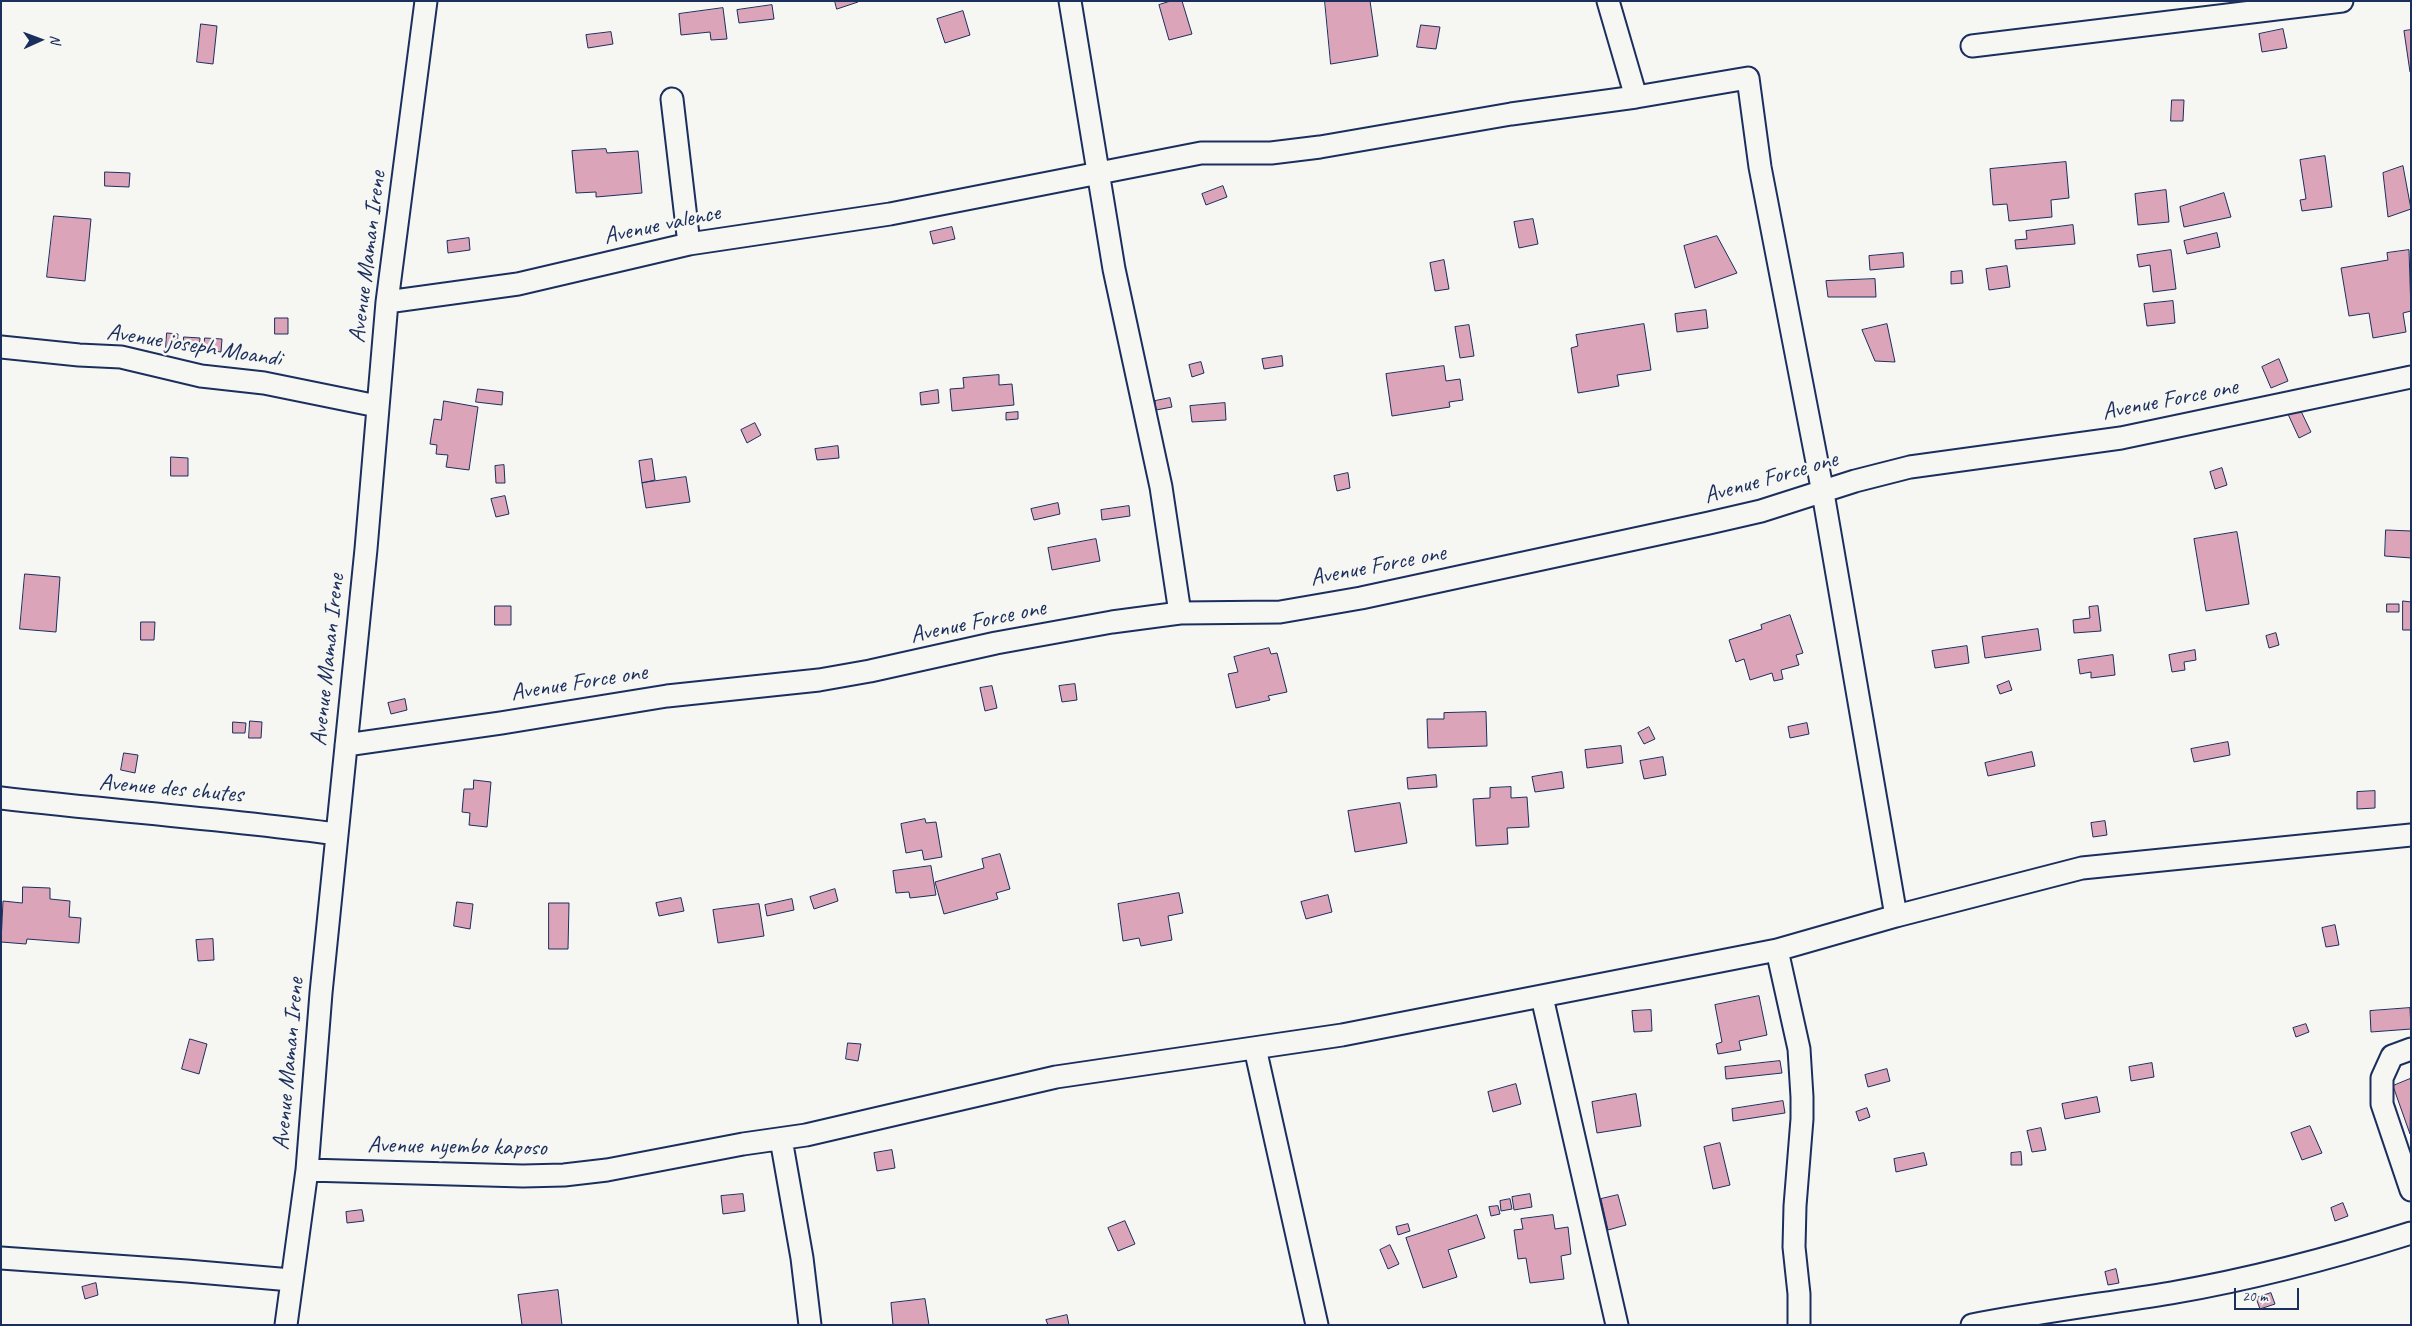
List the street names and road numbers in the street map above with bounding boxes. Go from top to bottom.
street label: Avenue Maman Irene [343,169,393,345]
street label: Avenue valence [601,199,723,251]
street label: Avenue joseph Moandi [105,318,283,374]
street label: Avenue Force one [2100,373,2240,427]
street label: Avenue Force one [1701,445,1841,511]
street label: Avenue Force one [1308,539,1448,593]
street label: Avenue Maman Irene [305,573,351,747]
street label: Avenue Force one [908,594,1048,650]
street label: Avenue Force one [509,658,649,708]
street label: Avenue des chutes [98,768,244,810]
street label: Avenue Maman Irene [267,977,311,1151]
street label: Avenue nyembo kaposo [367,1131,547,1163]

